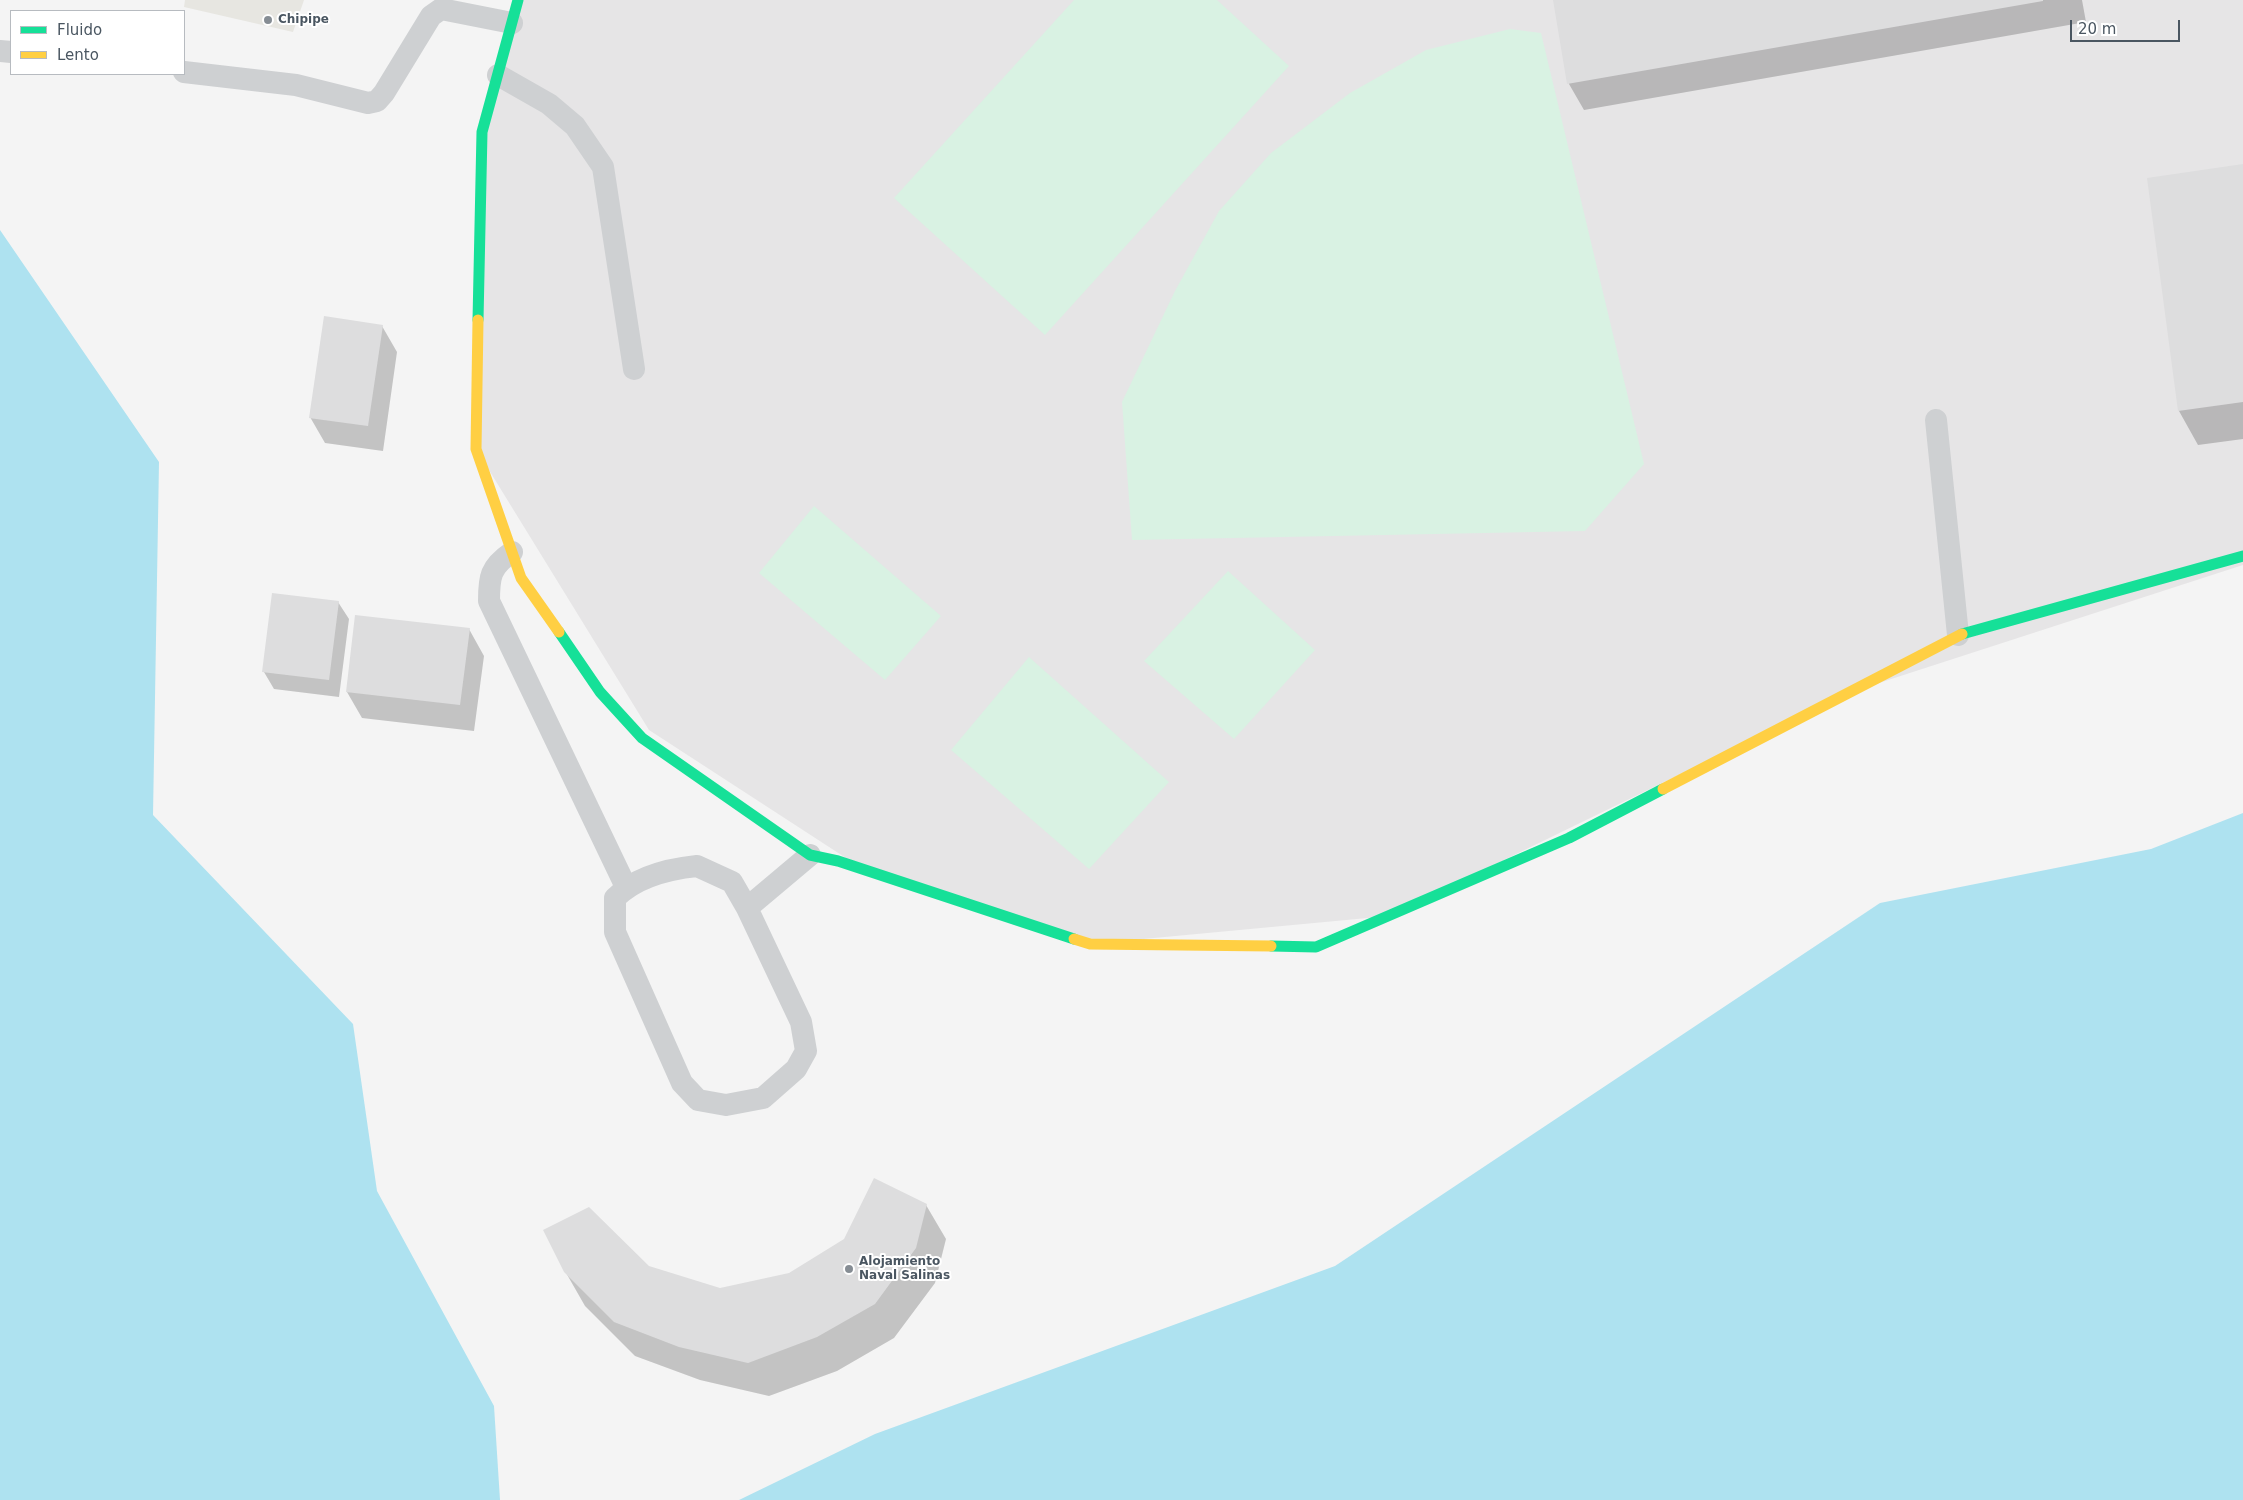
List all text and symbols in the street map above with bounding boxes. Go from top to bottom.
legend [10,10,185,75]
scale bar [2073,10,2183,42]
place label: Chipipe [278,13,329,27]
marker: Chipipe [262,14,274,26]
text: 20 m [2078,20,2116,38]
text: Fluido [57,21,102,39]
text: Lento [57,46,99,64]
place label: Alojamiento Naval Salinas [859,1255,950,1283]
marker: Alojamiento Naval Salinas [843,1263,855,1275]

